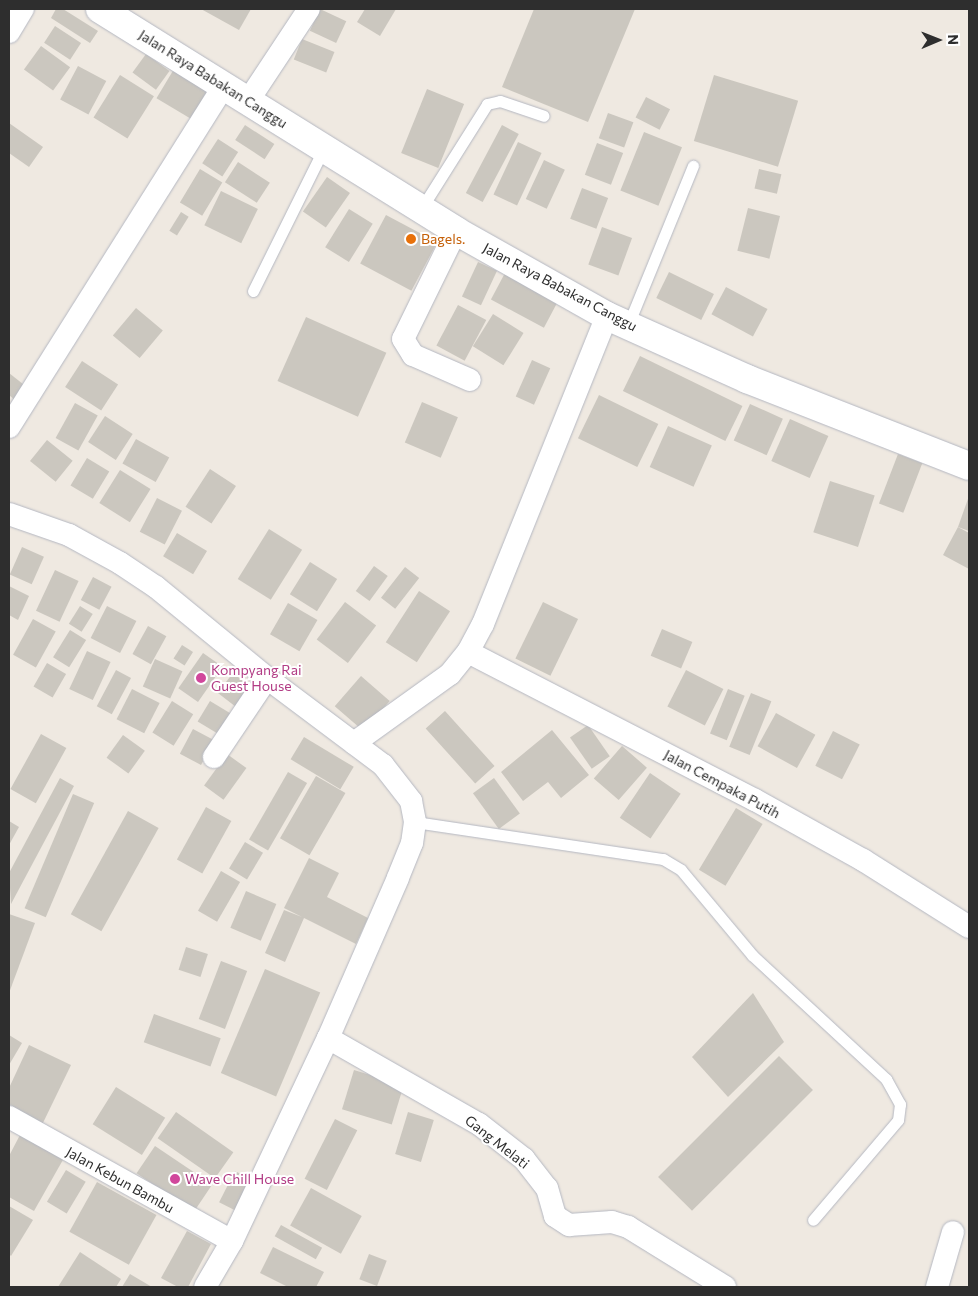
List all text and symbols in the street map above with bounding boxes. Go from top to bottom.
north arrow [913,15,963,65]
street label: Jalan Raya Babakan Canggu [136,26,290,132]
text: N [945,34,962,45]
place label: Bagels. [421,231,465,247]
marker: Bagels. [405,233,417,245]
street label: Jalan Raya Babakan Canggu [480,239,640,335]
place label: Kompyang Rai Guest House [211,662,302,694]
marker: Kompyang Rai Guest House [195,672,207,684]
street label: Jalan Cempaka Putih [661,746,783,822]
street label: Gang Melati [462,1112,532,1172]
street label: Jalan Kebun Bambu [63,1143,177,1217]
place label: Wave Chill House [185,1171,294,1187]
marker: Wave Chill House [169,1173,181,1185]

